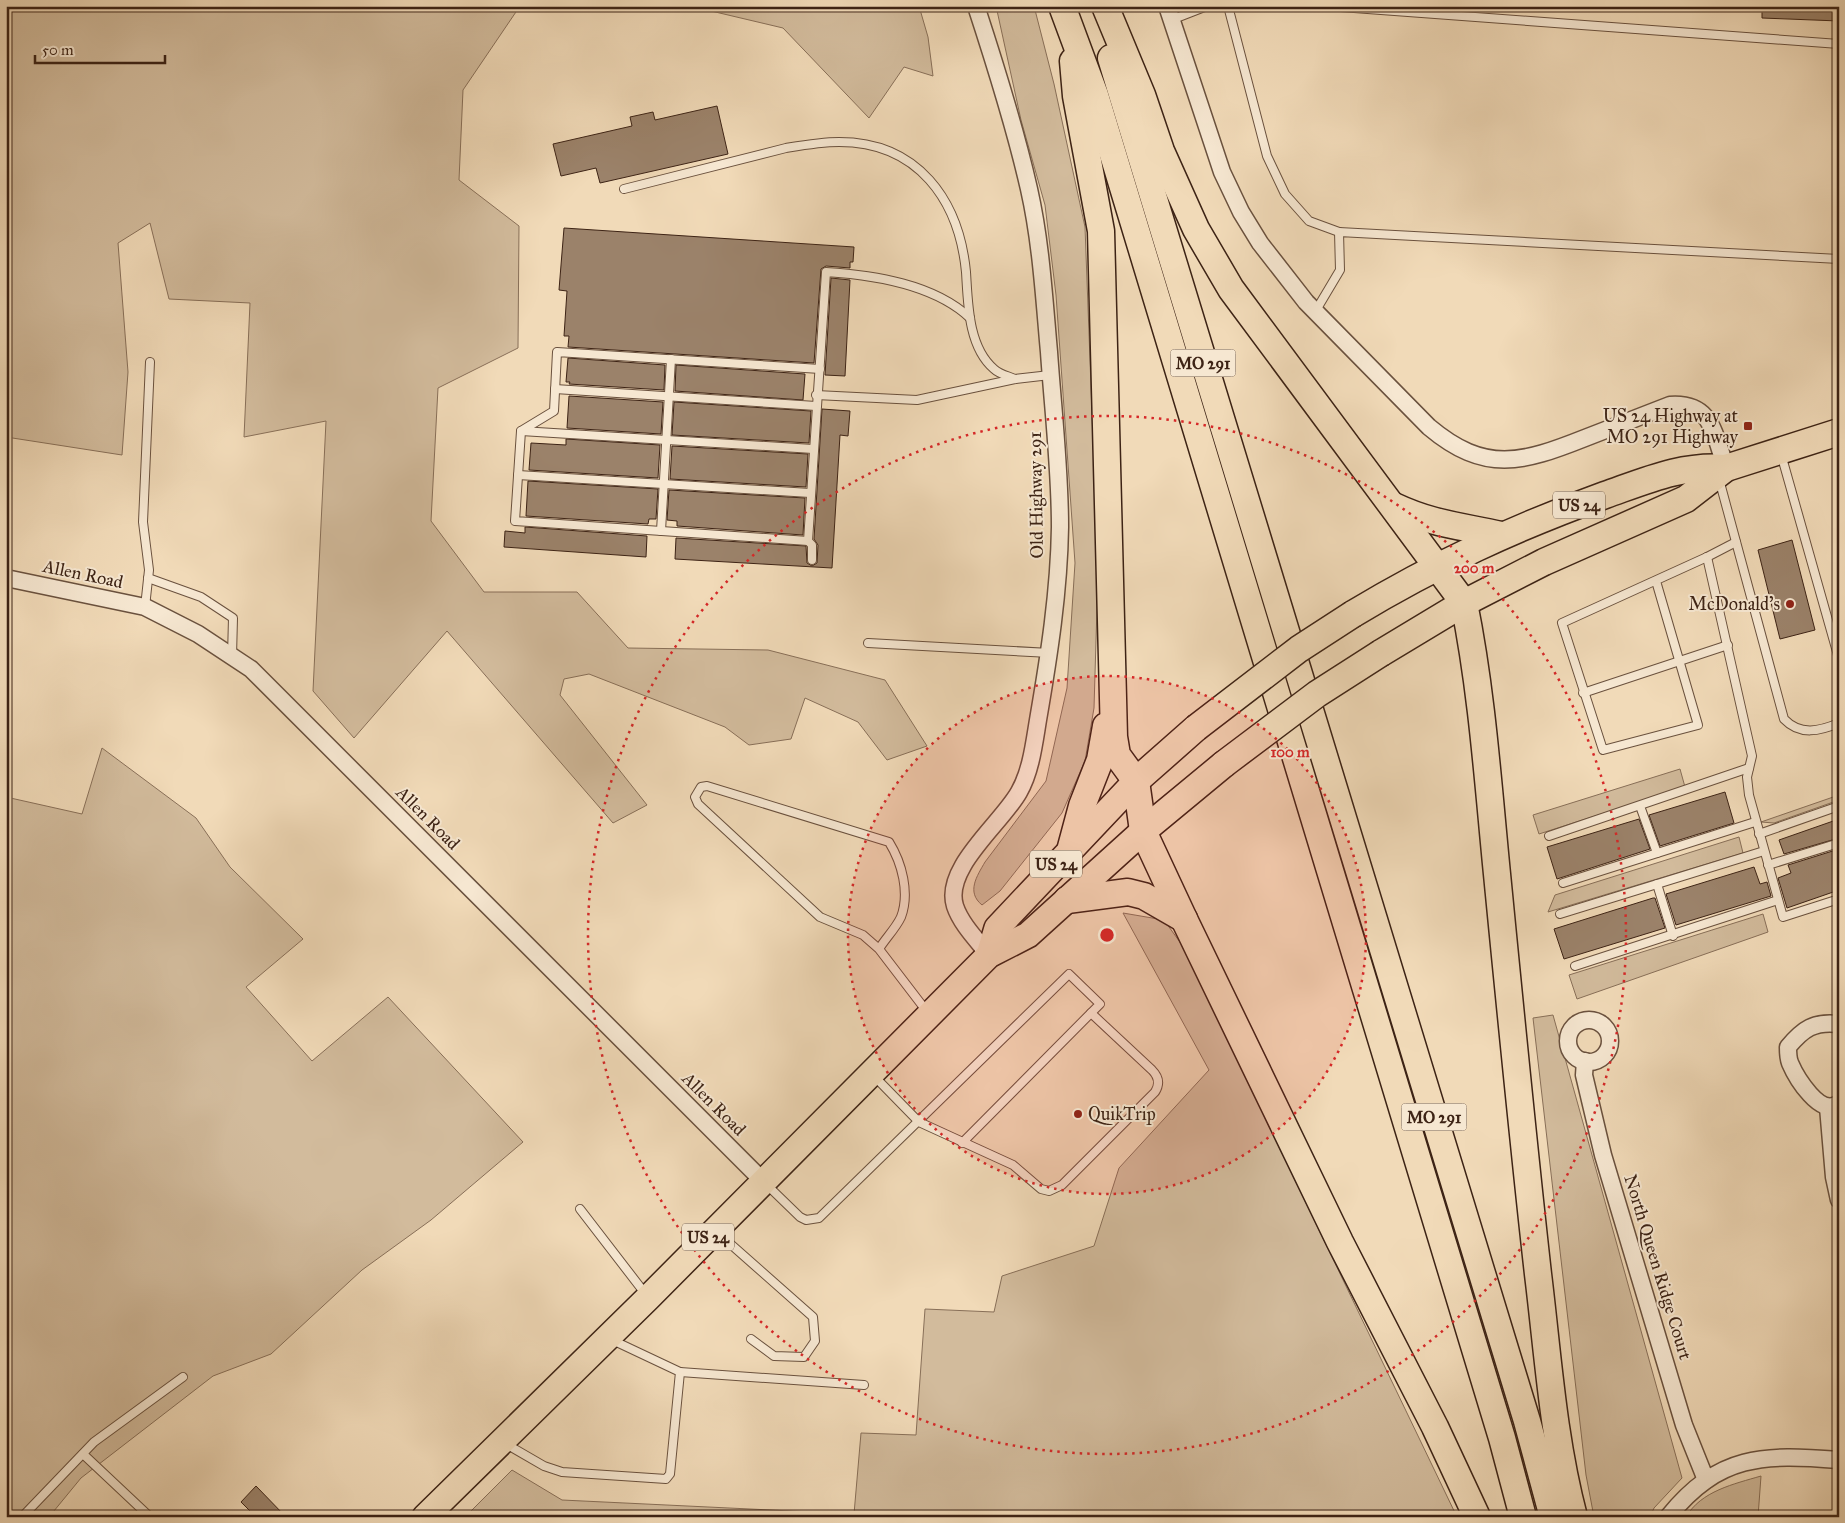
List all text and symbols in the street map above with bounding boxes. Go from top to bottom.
scale bar [35,32,165,64]
text: 50 m [42,41,74,59]
road number: MO 291 [1170,349,1236,376]
place label: US 24 Highway at MO 291 Highway [1603,405,1739,449]
marker: US 24 Highway at MO 291 Highway [1742,420,1754,432]
street label: Old Highway 291 [1024,431,1049,559]
road number: US 24 [1553,492,1605,518]
street label: Allen Road [40,555,125,593]
text: 200 m [1454,559,1495,577]
place label: McDonald's [1689,593,1780,615]
marker: McDonald's [1784,598,1796,610]
text: 100 m [1270,743,1310,761]
street label: Allen Road [391,781,465,855]
road number: US 24 [1030,851,1082,878]
centre of rings [1098,926,1116,944]
street label: Allen Road [677,1067,751,1141]
place label: QuikTrip [1088,1103,1156,1125]
road number: MO 291 [1402,1104,1466,1130]
marker: QuikTrip [1072,1108,1084,1120]
street label: North Queen Ridge Court [1618,1172,1697,1363]
road number: US 24 [682,1224,734,1250]

